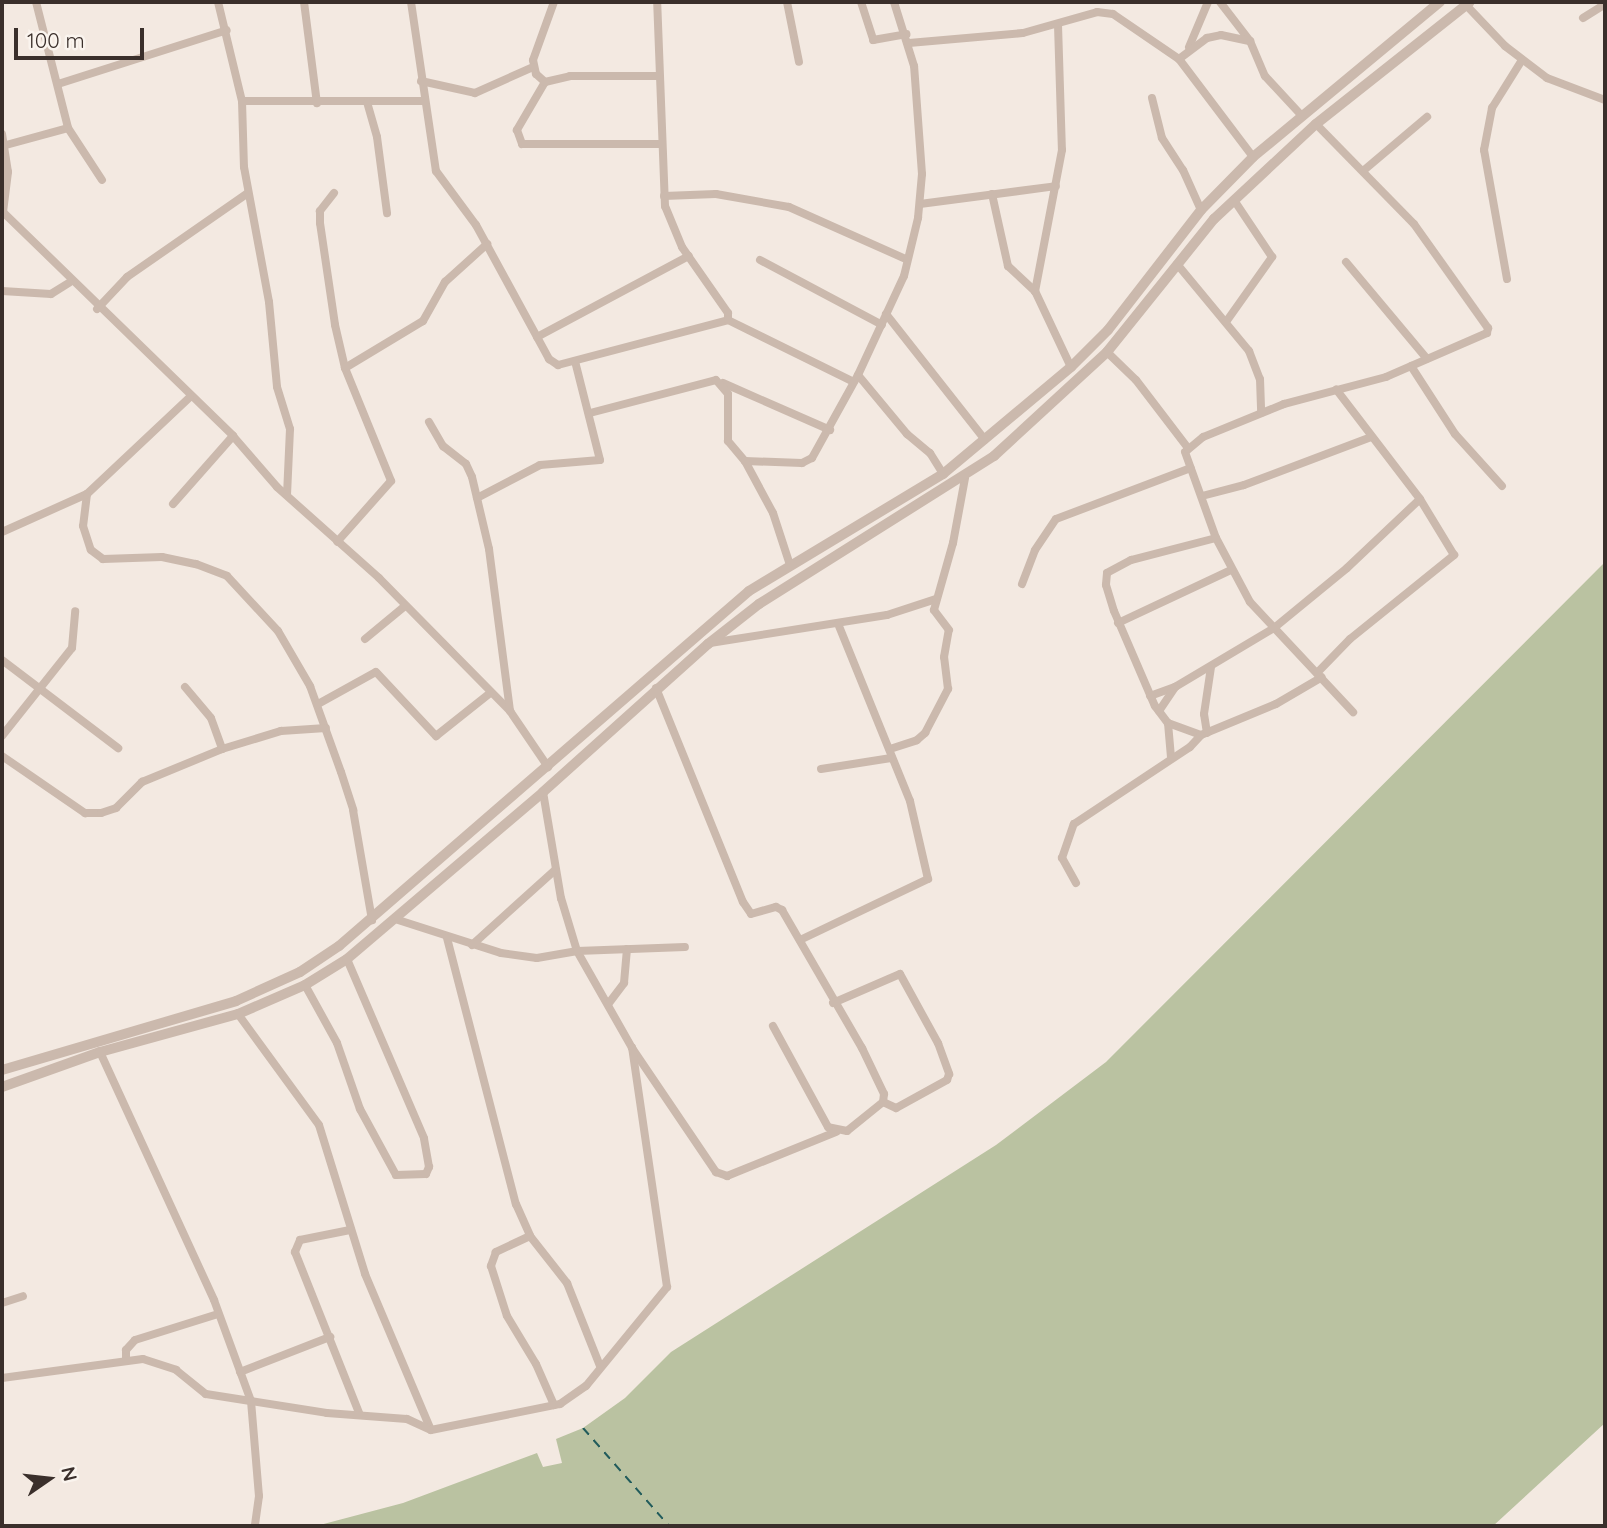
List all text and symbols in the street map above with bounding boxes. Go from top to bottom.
scale bar [18,14,147,58]
text: 100 m [27,27,85,53]
north arrow [14,1444,84,1514]
text: N [56,1464,83,1484]

